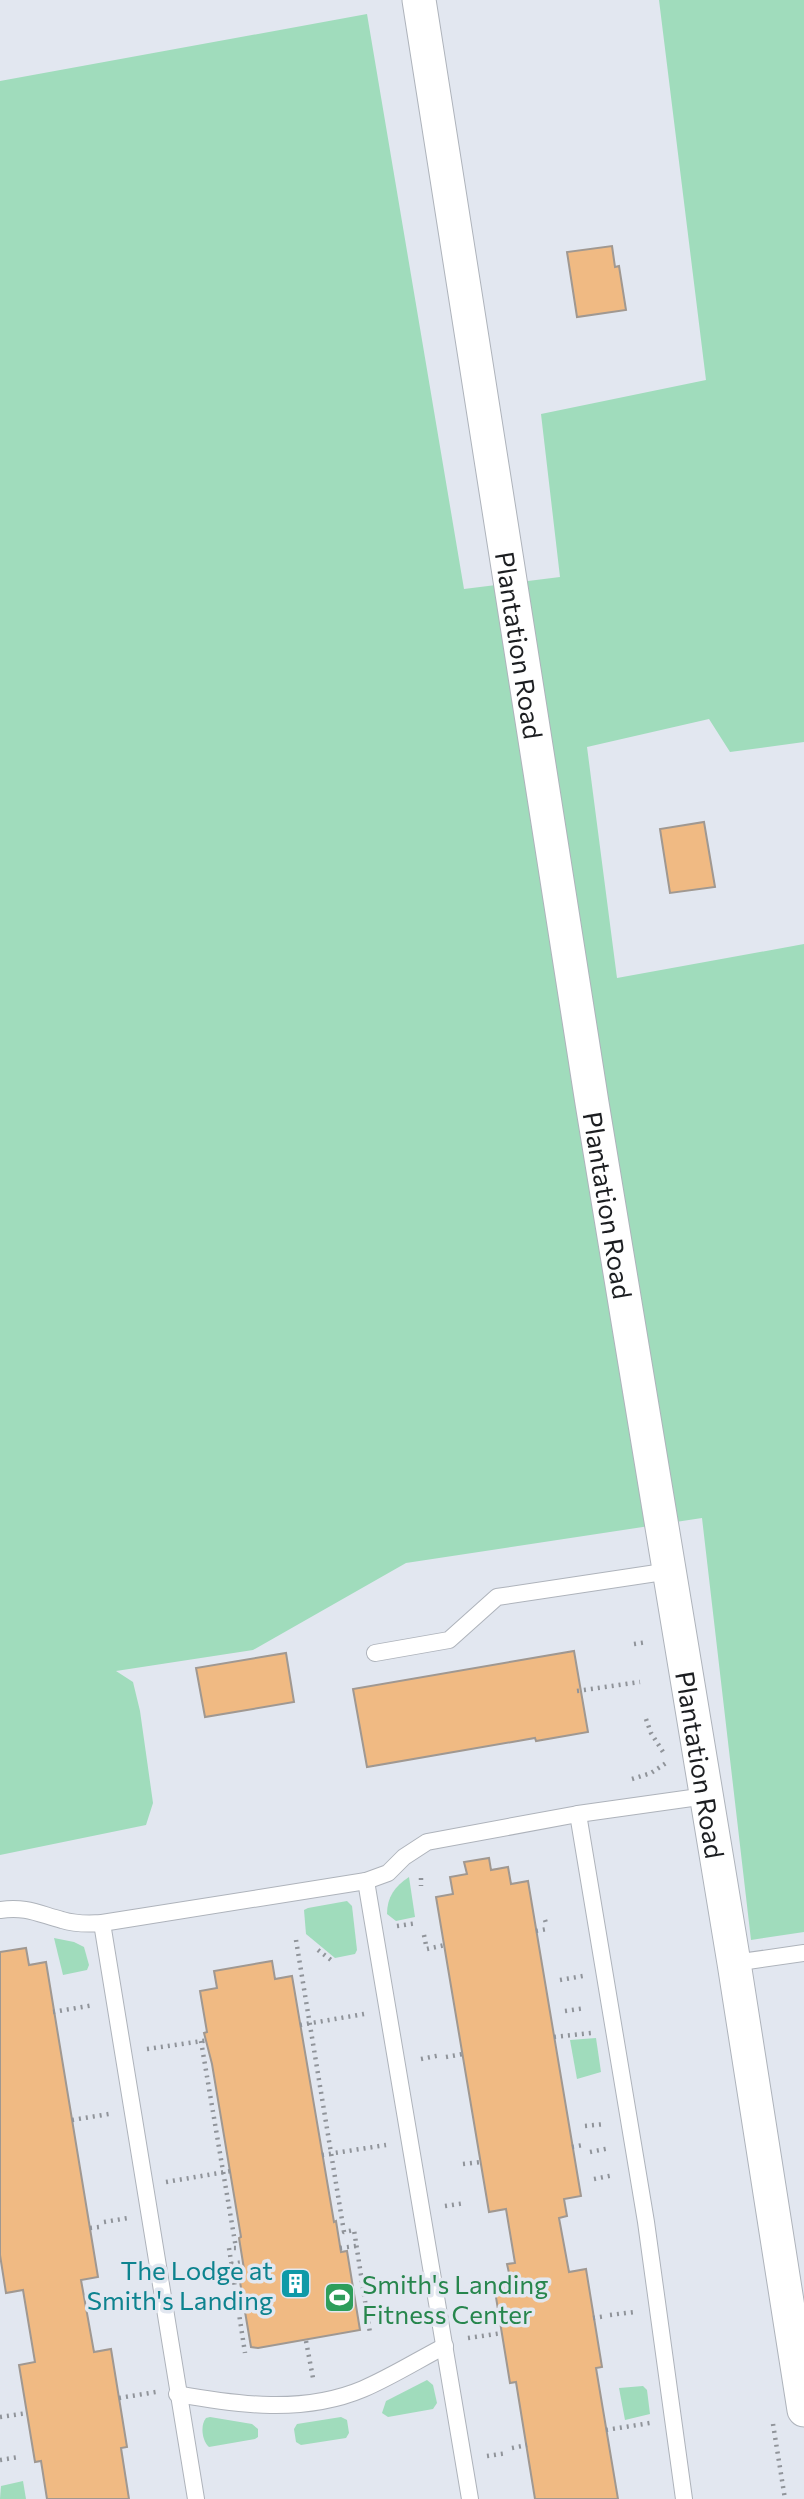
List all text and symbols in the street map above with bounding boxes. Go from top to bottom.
street label: Plantation Road [490,549,550,741]
street label: Plantation Road [578,1109,640,1301]
street label: Plantation Road [671,1669,732,1860]
place label: The Lodge at Smith's Landing [87,2254,273,2315]
building icon: The Lodge at Smith's Landing [279,2267,313,2301]
place label: Smith's Landing Fitness Center [362,2268,548,2329]
sports icon: Smith's Landing Fitness Center [322,2281,356,2315]

